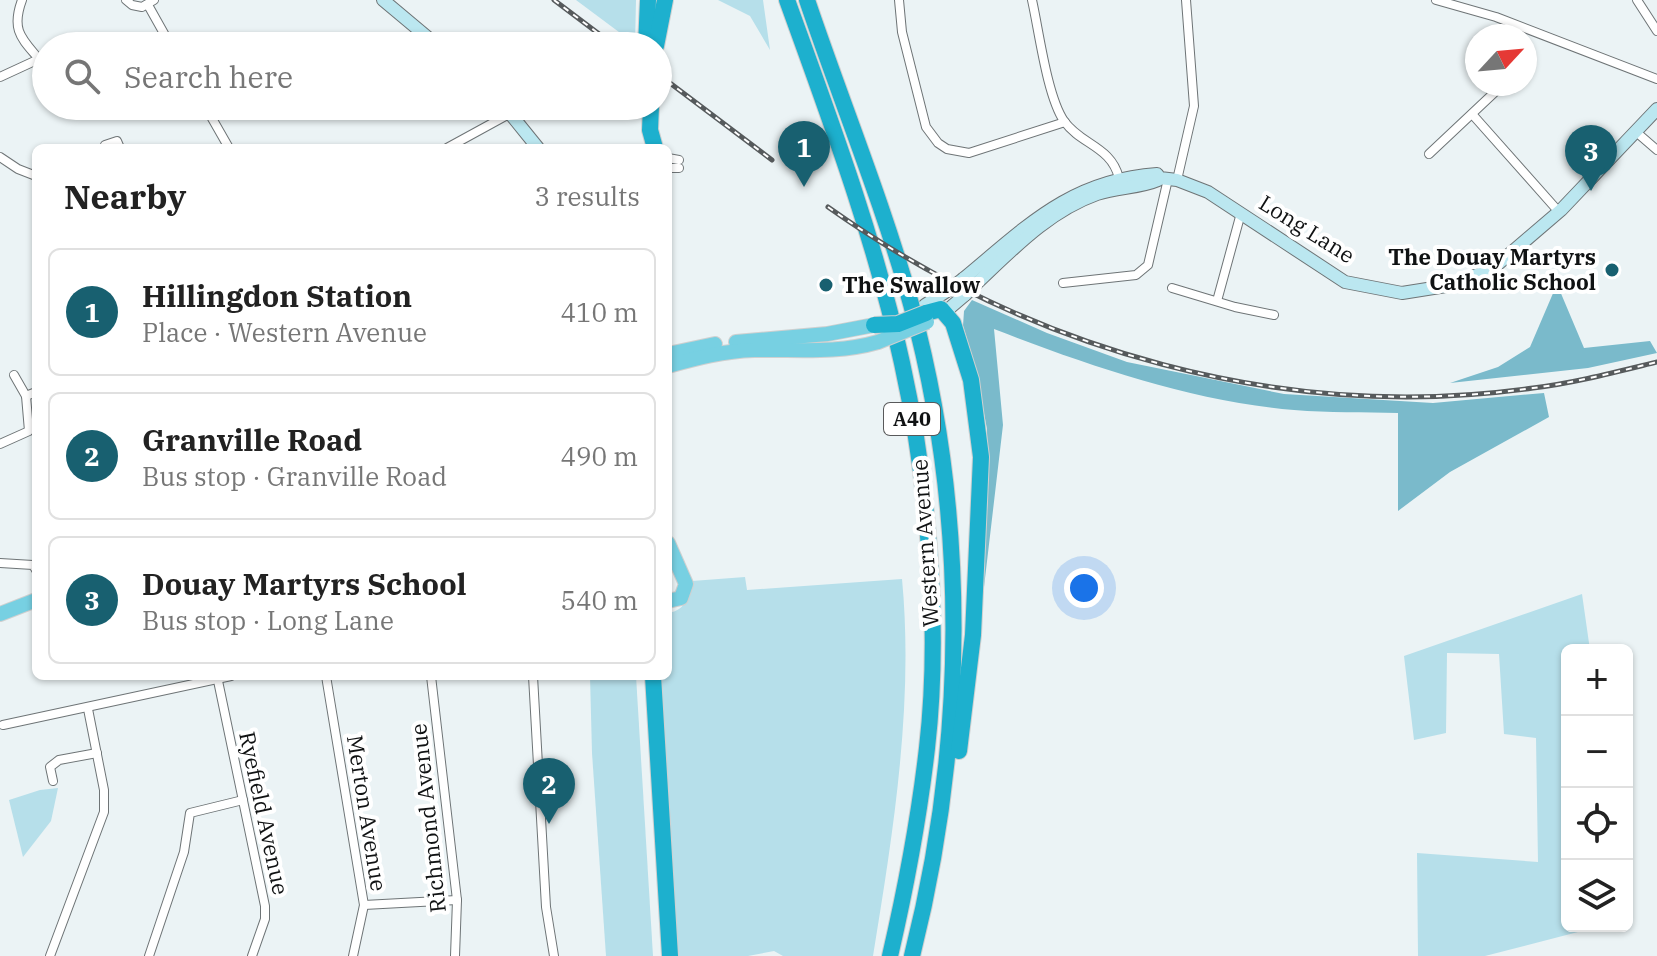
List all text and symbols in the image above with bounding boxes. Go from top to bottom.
north arrow [1465,24,1537,96]
search box [32,32,672,120]
icon: search [60,54,104,98]
text: Search here [124,57,293,96]
pin: 1 [778,121,830,187]
pin: 3 [1565,125,1617,191]
text: Nearby [64,174,186,218]
text: 3 results [534,179,640,213]
street label: Long Lane [1254,188,1361,269]
place label: The Douay Martyrs Catholic School [1388,242,1596,296]
marker: The Douay Martyrs Catholic School [1603,261,1621,279]
place label: The Swallow [842,270,981,299]
text: Hillingdon Station [142,276,412,315]
marker: The Swallow [817,276,835,294]
text: 1 [84,295,100,329]
text: 410 m [560,295,638,329]
text: Place · Western Avenue [142,315,427,349]
road number: A40 [884,403,940,435]
text: Granville Road [142,420,362,459]
text: 2 [84,439,100,473]
text: 490 m [560,439,638,473]
street label: Western Avenue [904,458,945,628]
text: Bus stop · Granville Road [142,459,447,493]
text: Douay Martyrs School [142,564,467,603]
your location [1064,568,1104,608]
text: 3 [84,583,100,617]
text: 540 m [560,583,638,617]
text: Bus stop · Long Lane [142,603,394,637]
map controls [1561,644,1633,932]
button: + [1561,644,1633,716]
button: − [1561,716,1633,788]
street label: Richmond Avenue [403,722,452,914]
street label: Ryefield Avenue [233,729,296,897]
street label: Merton Avenue [341,733,394,893]
pin: 2 [523,758,575,824]
button: locate [1561,788,1633,860]
button: layers [1561,860,1633,932]

